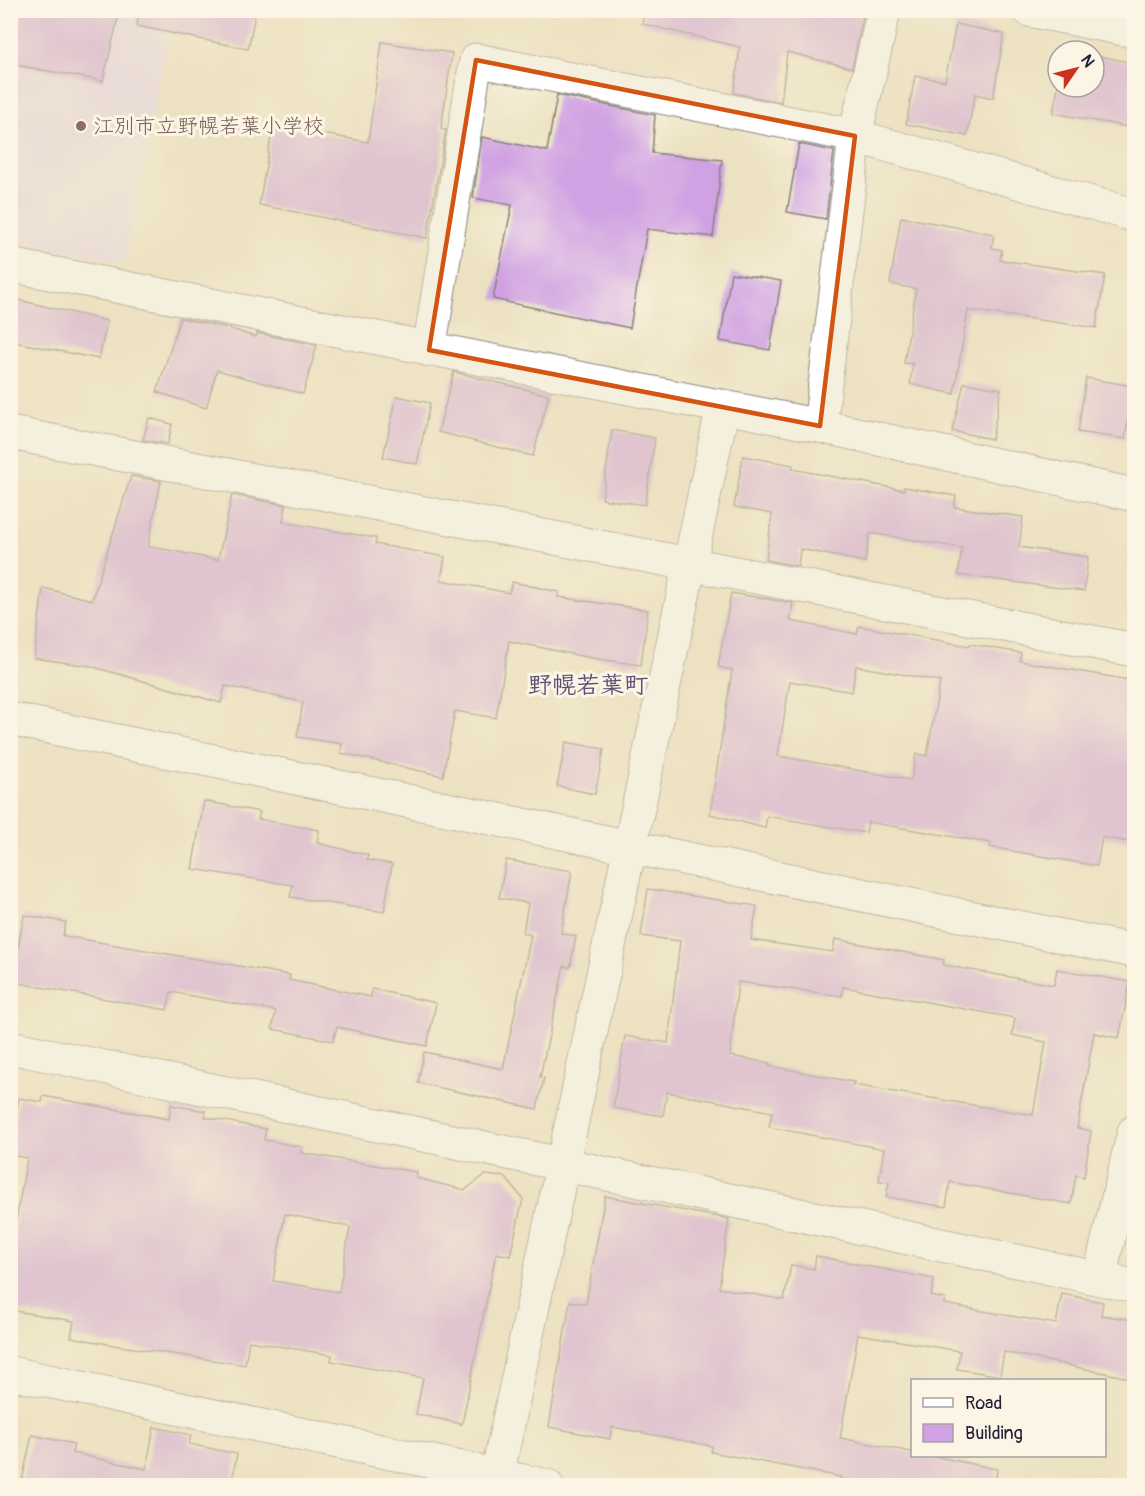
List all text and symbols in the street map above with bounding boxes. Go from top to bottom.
north arrow [1046,39,1106,99]
text: N [1076,51,1099,71]
place label: 江別市立野幌若葉小学校 [93,113,324,140]
marker: 江別市立野幌若葉小学校 [74,119,88,133]
district label: 野幌若葉町 [528,671,648,700]
legend [911,1379,1106,1457]
text: Road [965,1392,1002,1415]
text: Building [965,1422,1023,1445]

